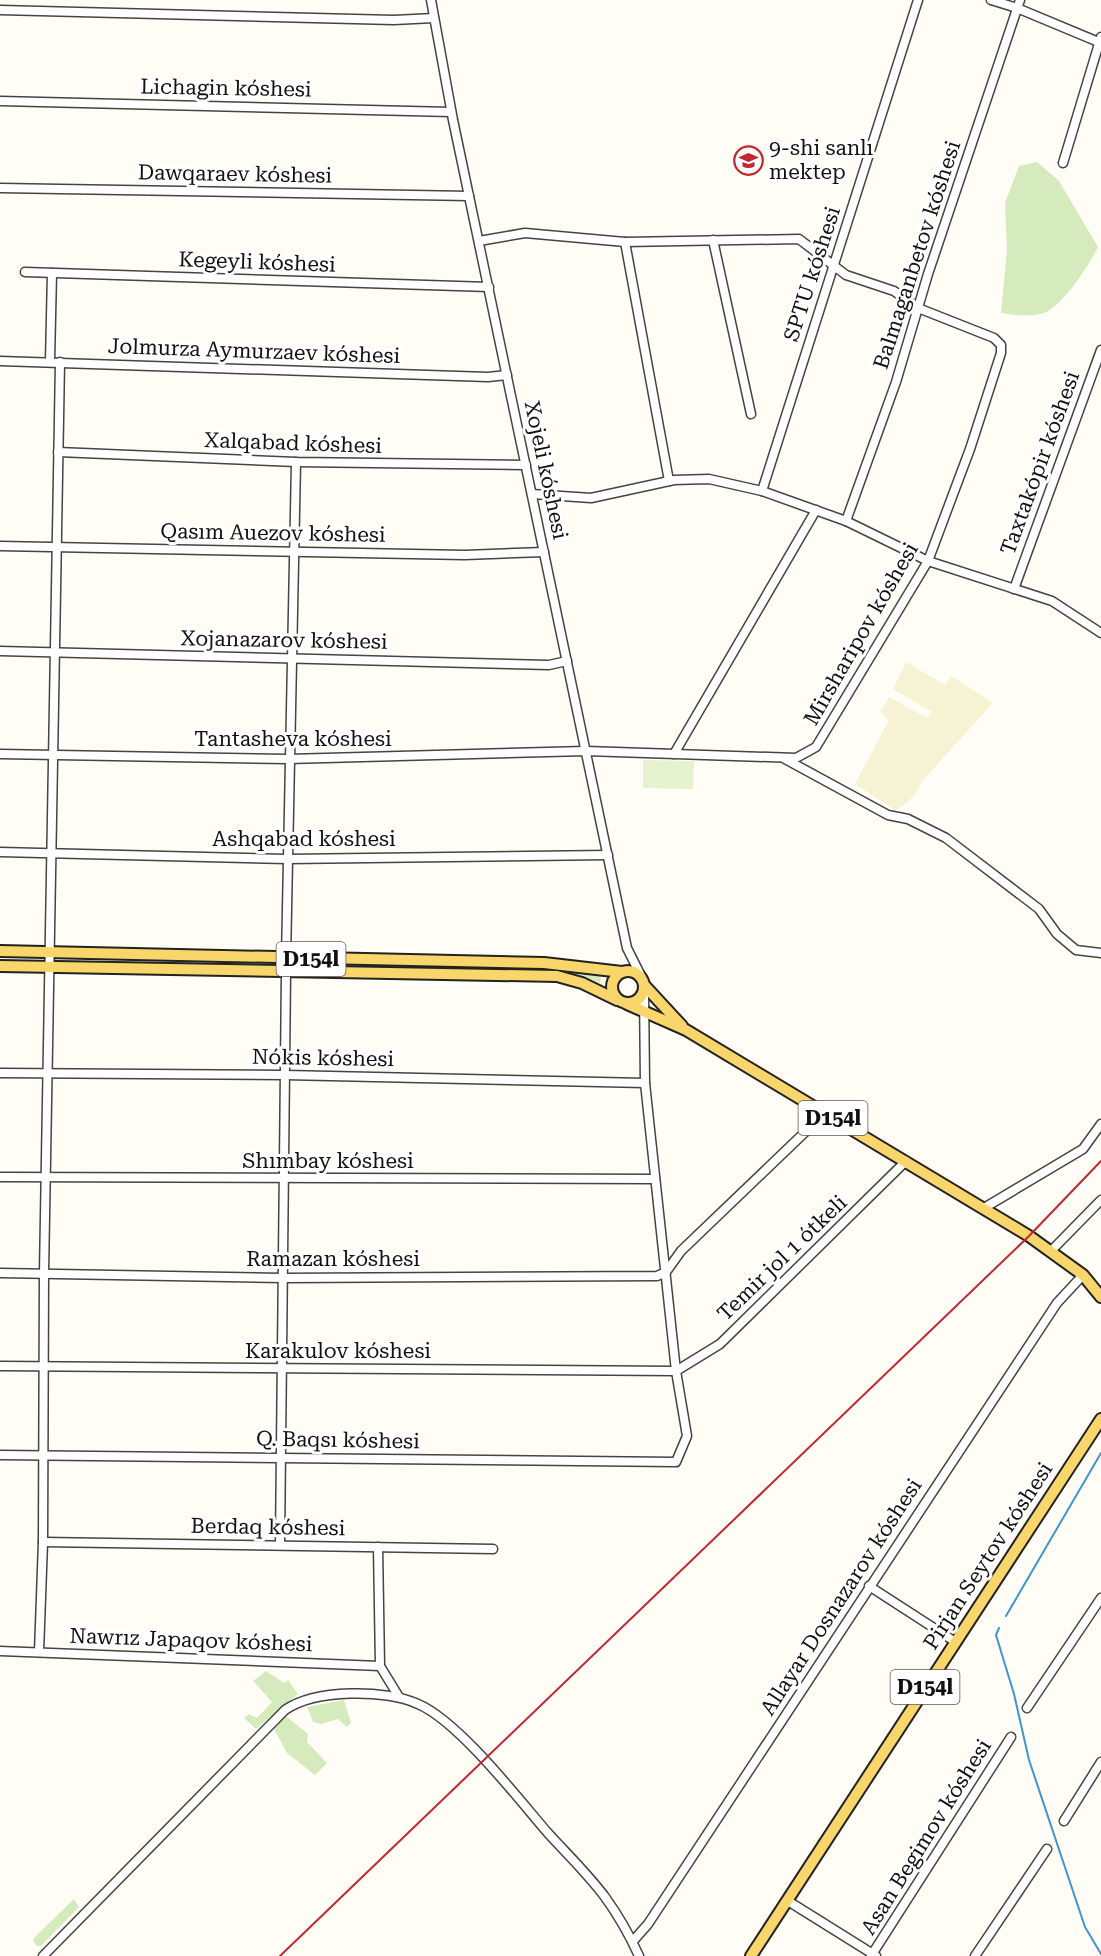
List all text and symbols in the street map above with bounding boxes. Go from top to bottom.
street label: Lichagin kóshesi [140,75,312,101]
place label: 9-shi sanlı mektep [769,136,874,184]
street label: Balmaganbetov kóshesi [869,138,965,372]
school or university icon: 9-shi sanlı mektep [732,144,764,176]
street label: Dawqaraev kóshesi [138,160,333,188]
street label: SPTU kóshesi [779,203,845,345]
street label: Kegeyli kóshesi [178,247,336,277]
street label: Jolmurza Aymurzaev kóshesi [107,334,401,368]
street label: Taxtakópir kóshesi [996,368,1084,558]
street label: Xojeli kóshesi [520,398,572,542]
street label: Xalqabad kóshesi [204,428,383,458]
street label: Qasım Auezov kóshesi [160,519,386,547]
street label: Mirsharipov kóshesi [799,538,923,729]
street label: Xojanazarov kóshesi [180,626,388,654]
street label: Tantasheva kóshesi [194,727,392,751]
street label: Ashqabad kóshesi [212,827,396,851]
road number: D154l [276,942,346,976]
street label: Nókis kóshesi [252,1045,395,1071]
road number: D154l [798,1101,868,1135]
street label: Shımbay kóshesi [242,1149,414,1173]
street label: Temir jol 1 ótkeli [713,1190,852,1326]
street label: Ramazan kóshesi [246,1247,420,1271]
street label: Karakulov kóshesi [245,1339,431,1363]
street label: Q. Baqsı kóshesi [256,1427,420,1453]
street label: Pirjan Seytov kóshesi [919,1458,1058,1654]
street label: Allayar Dosnazarov kóshesi [755,1474,927,1720]
street label: Berdaq kóshesi [190,1514,346,1540]
street label: Nawrız Japaqov kóshesi [69,1624,313,1656]
road number: D154l [890,1670,960,1704]
street label: Asan Begimov kóshesi [856,1735,996,1939]

